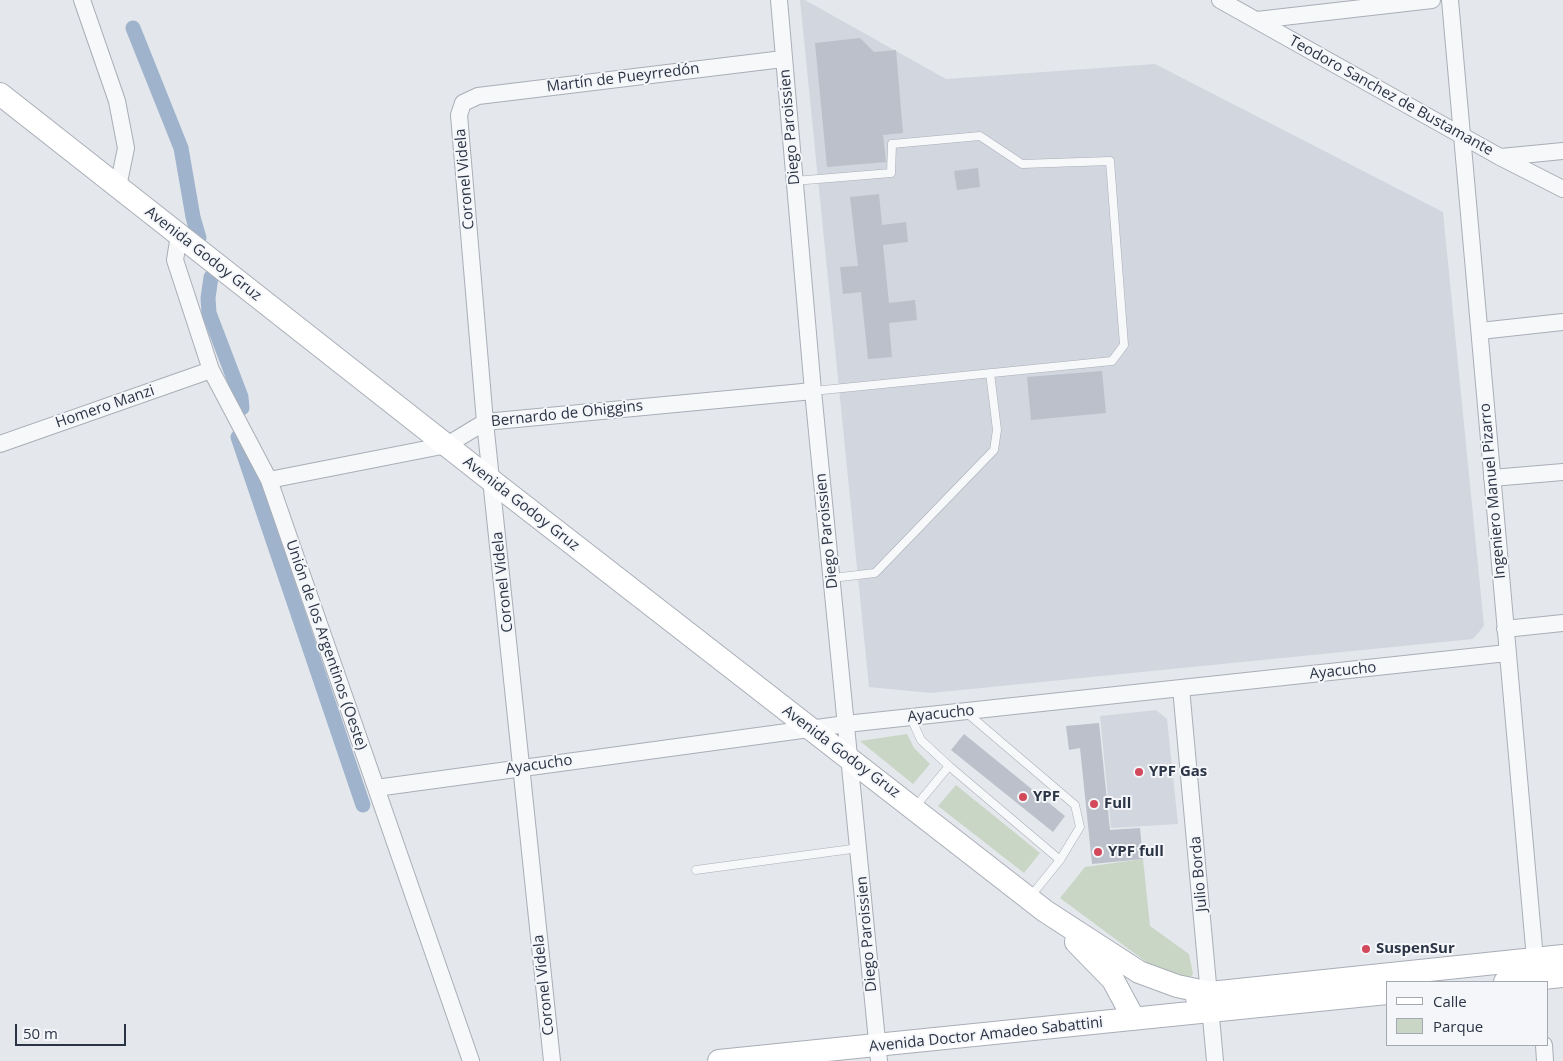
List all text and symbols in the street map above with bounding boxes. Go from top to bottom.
street label: Teodoro Sanchez de Bustamante [1286,32,1496,160]
street label: Martín de Pueyrredón [546,60,700,96]
street label: Diego Paroissien [776,68,804,186]
street label: Coronel Videla [452,128,478,230]
street label: Avenida Godoy Gruz [141,203,265,305]
street label: Homero Manzi [53,382,157,432]
street label: Bernardo de Ohiggins [490,397,644,431]
street label: Ingeniero Manuel Pizarro [1476,402,1510,580]
street label: Avenida Godoy Gruz [459,453,583,555]
street label: Diego Paroissien [812,472,842,590]
street label: Coronel Videla [489,531,517,633]
street label: Unión de los Argentinos (Oeste) [282,538,370,752]
street label: Ayacucho [1309,659,1377,683]
street label: Avenida Godoy Gruz [779,702,903,802]
street label: Ayacucho [907,702,975,726]
street label: Ayacucho [505,751,573,779]
place label: YPF Gas [1149,763,1207,781]
marker: YPF Gas [1133,766,1145,778]
place label: YPF [1033,788,1060,806]
marker: YPF [1017,791,1029,803]
place label: Full [1104,795,1131,813]
marker: Full [1088,798,1100,810]
street label: Julio Borda [1187,835,1211,913]
place label: YPF full [1108,843,1164,861]
marker: YPF full [1092,846,1104,858]
street label: Diego Paroissien [853,875,881,993]
street label: Coronel Videla [530,934,558,1036]
place label: SuspenSur [1376,940,1455,958]
marker: SuspenSur [1360,943,1372,955]
legend [1386,981,1548,1046]
text: Calle [1433,991,1467,1011]
scale bar [18,1014,129,1046]
street label: Avenida Doctor Amadeo Sabattini [868,1014,1104,1056]
text: Parque [1433,1016,1483,1036]
text: 50 m [23,1023,58,1043]

